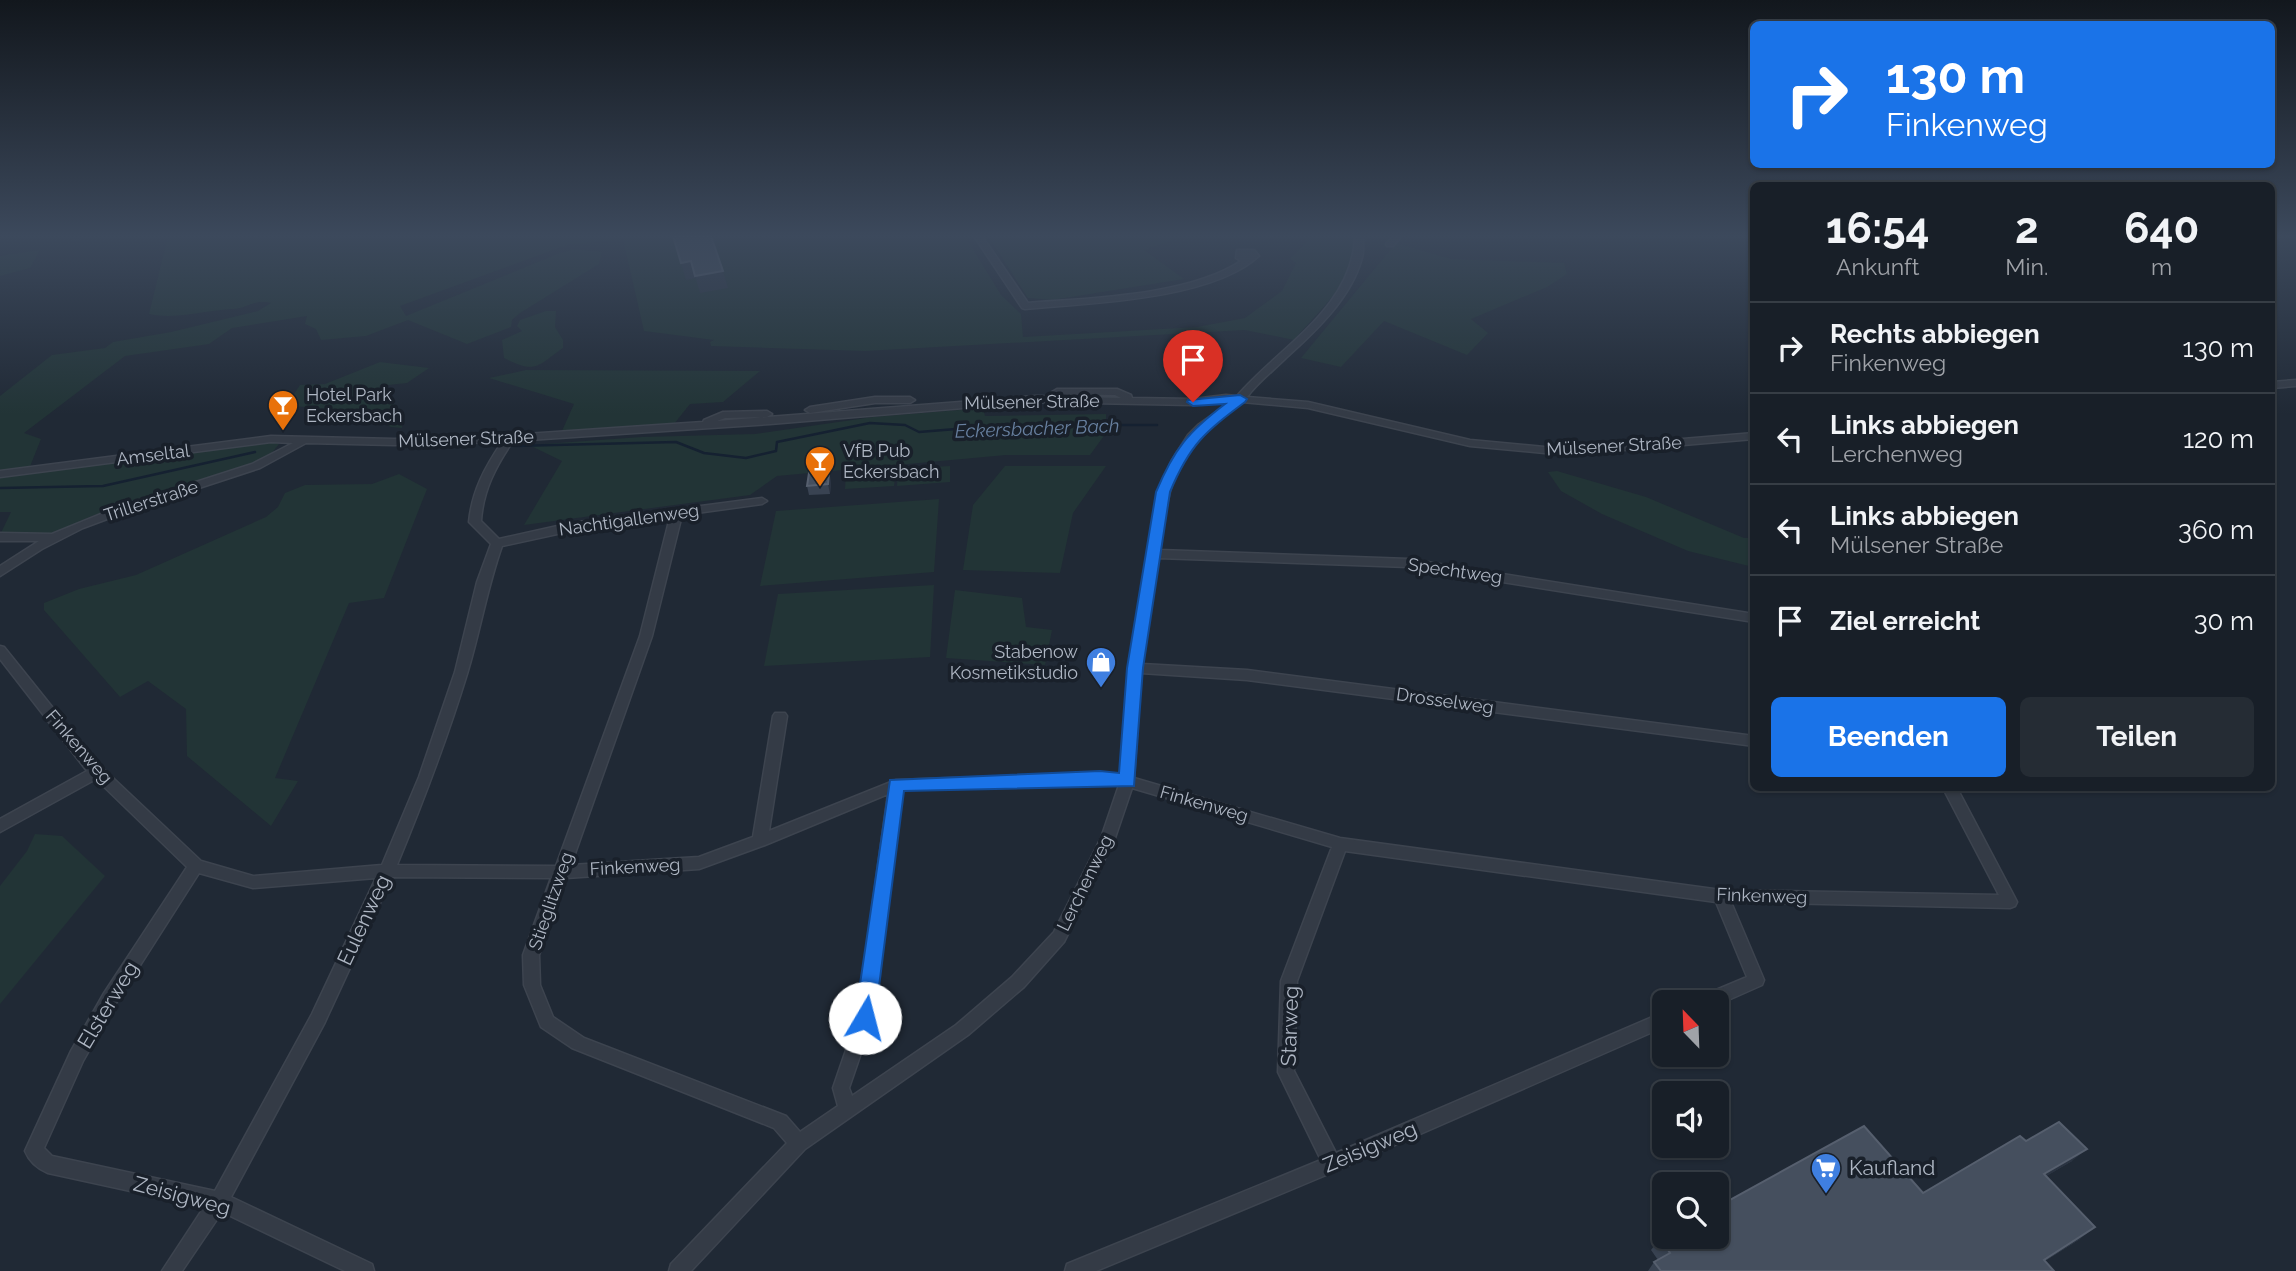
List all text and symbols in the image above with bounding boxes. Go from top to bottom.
text: 130 m [1886,47,2025,104]
icon: right [1771,49,1862,140]
text: Finkenweg [1886,106,2048,143]
text: 16:54 [1826,204,1930,253]
text: 2 [2015,204,2039,253]
text: 640 [2124,204,2199,253]
text: Ankunft [1836,253,1919,280]
text: Min. [2005,253,2048,280]
text: m [2151,253,2172,280]
text: Rechts abbiegen [1830,319,2040,349]
icon: right [1771,329,1809,367]
pin [1163,330,1223,402]
text: 130 m [2183,333,2254,363]
icon: arrive [1174,341,1212,379]
text: Finkenweg [1830,349,1946,376]
place label: Hotel Park Eckersbach [306,384,403,426]
bar icon: Hotel Park Eckersbach [266,388,300,432]
street label: Mülsener Straße [964,390,1100,413]
text: Links abbiegen [1830,410,2019,440]
water label: Eckersbacher Bach [954,414,1120,442]
icon: left [1771,420,1809,458]
text: 120 m [2183,424,2254,454]
street label: Mülsener Straße [398,426,535,451]
street label: Mülsener Straße [1546,431,1683,460]
street label: Amseltal [115,440,191,469]
place label: VfB Pub Eckersbach [843,440,940,482]
text: Lerchenweg [1830,440,1963,467]
bar icon: VfB Pub Eckersbach [803,444,837,488]
street label: Trillerstraße [101,475,201,526]
street label: Nachtigallenweg [557,499,700,540]
text: Links abbiegen [1830,501,2019,531]
icon: left [1771,511,1809,549]
text: 360 m [2178,515,2254,545]
text: Mülsener Straße [1830,531,2003,558]
street label: Spechtweg [1407,554,1504,588]
icon: arrive [1771,602,1809,640]
text: Ziel erreicht [1830,606,1980,636]
text: 30 m [2194,606,2254,636]
place label: Stabenow Kosmetikstudio [950,641,1078,683]
shop icon: Stabenow Kosmetikstudio [1084,645,1118,689]
street label: Drosselweg [1395,683,1495,718]
button: Beenden [1771,697,2006,777]
button: Teilen [2020,697,2254,777]
street label: Finkenweg [42,705,117,788]
street label: Finkenweg [1158,781,1251,826]
street label: Lerchenweg [1052,831,1117,934]
street label: Stieglitzweg [524,849,577,953]
street label: Finkenweg [589,854,681,879]
street label: Eulenweg [332,871,395,969]
street label: Finkenweg [1716,883,1808,908]
street label: Elsterweg [72,957,143,1053]
position arrow [828,981,902,1055]
street label: Starweg [1276,985,1303,1067]
north arrow [1652,990,1729,1068]
map controls [1652,990,1729,1249]
button: sound [1652,1081,1729,1158]
street label: Zeisigweg [1319,1116,1420,1177]
supermarket icon: Kaufland [1809,1151,1843,1195]
place label: Kaufland [1849,1155,1935,1180]
street label: Zeisigweg [131,1171,233,1220]
button: search [1652,1172,1729,1249]

